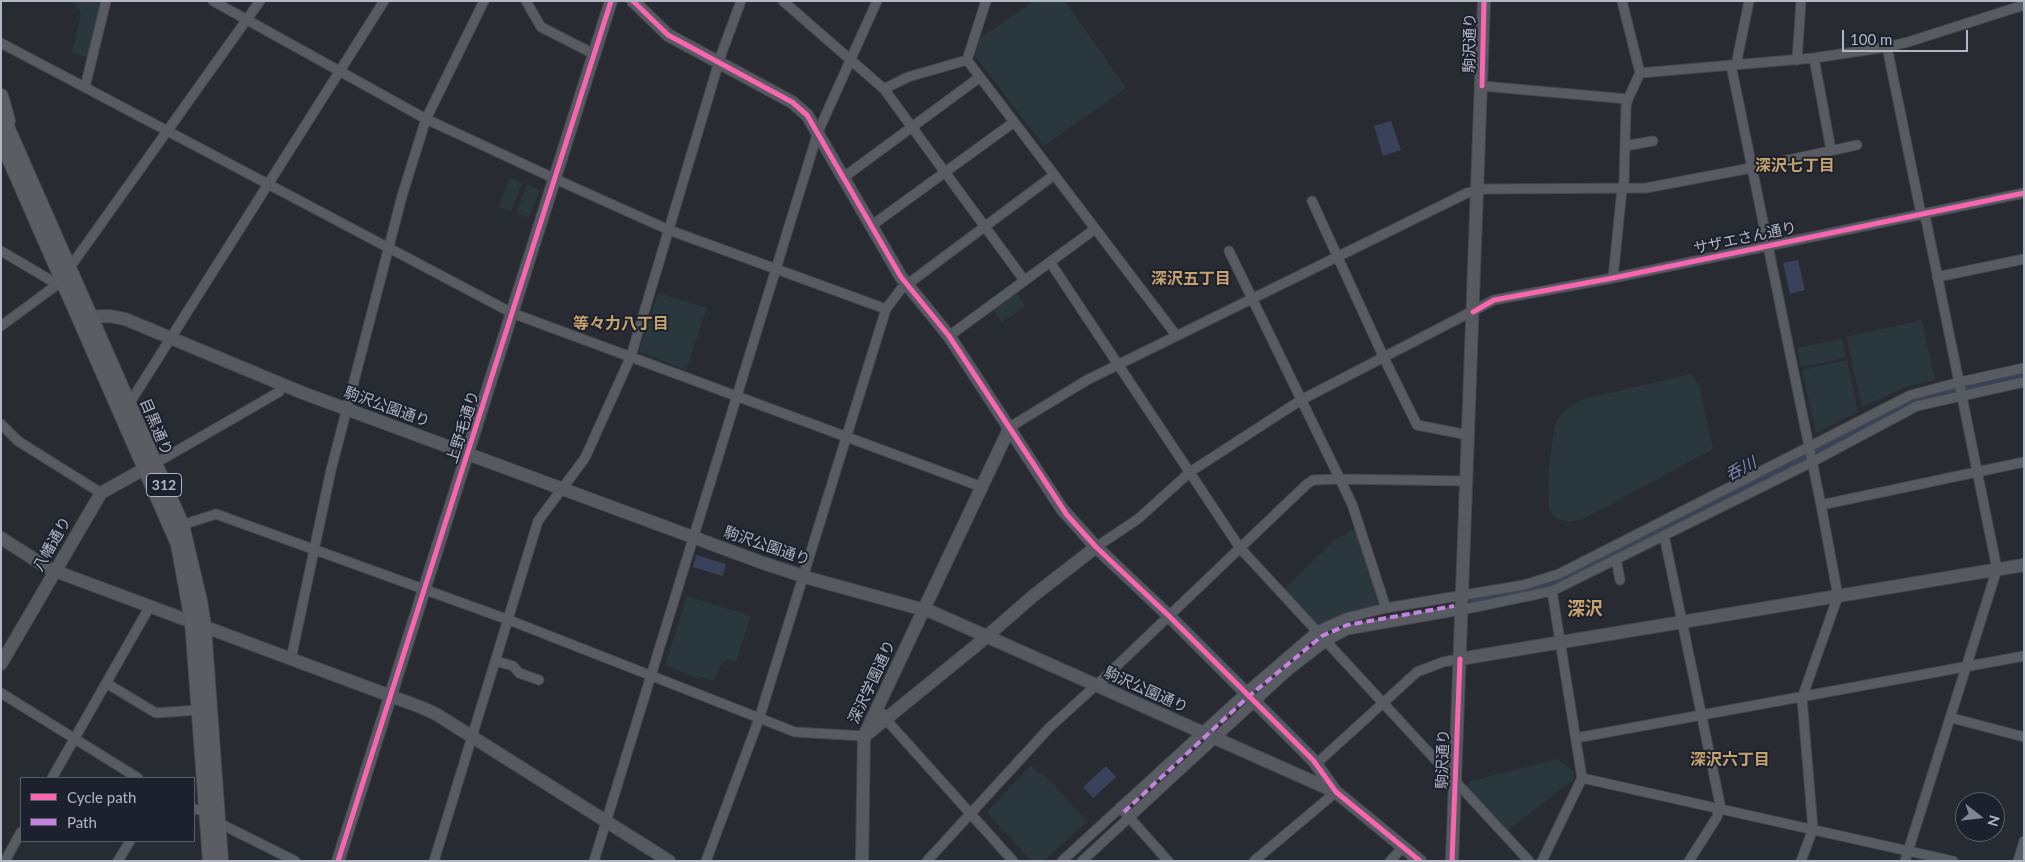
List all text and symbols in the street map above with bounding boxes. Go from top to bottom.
street label: 駒沢通り [1460,13,1480,73]
scale bar [1845,20,1971,52]
text: 100 m [1850,30,1892,48]
district label: 深沢七丁目 [1755,156,1835,176]
street label: サザエさん通り [1692,218,1798,258]
district label: 深沢五丁目 [1151,269,1231,289]
district label: 等々力八丁目 [573,314,669,334]
street label: 駒沢公園通り [342,383,432,431]
street label: 上野毛通り [443,389,483,465]
street label: 目黒通り [136,396,176,458]
water label: 呑川 [1722,453,1760,485]
road number: 312 [146,474,182,496]
street label: 八幡通り [29,514,75,574]
street label: 駒沢公園通り [722,523,812,569]
district label: 深沢 [1567,598,1603,620]
street label: 深沢学園通り [845,637,899,727]
street label: 駒沢公園通り [1101,663,1191,717]
street label: 駒沢通り [1433,729,1453,789]
district label: 深沢六丁目 [1690,750,1770,770]
legend [20,777,195,842]
text: Cycle path [67,788,136,806]
north arrow [1955,792,2005,842]
text: Path [67,813,97,831]
text: N [1984,813,2004,829]

